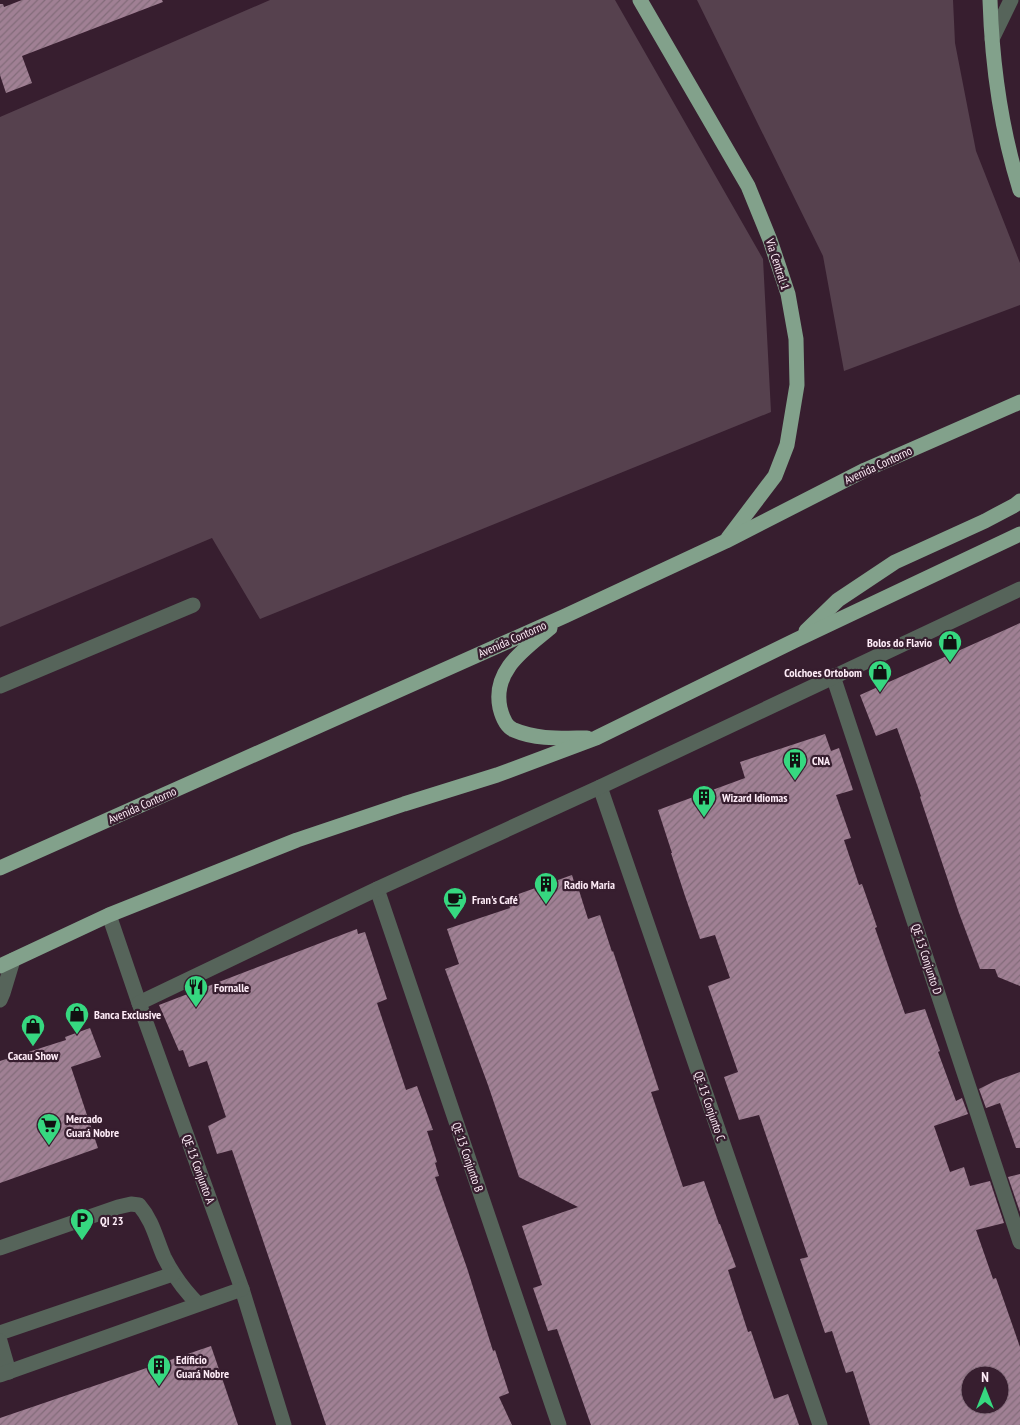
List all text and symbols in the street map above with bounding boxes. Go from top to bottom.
street label: Via Central 1 [762,236,793,292]
street label: Avenida Contorno [842,443,914,487]
street label: Avenida Contorno [476,617,548,661]
shop icon: Bolos do Flavio [937,629,963,663]
place label: Bolos do Flavio [867,635,933,650]
shop icon: Colchoes Ortobom [867,659,893,693]
place label: Colchoes Ortobom [784,665,862,680]
building icon: CNA [782,747,808,781]
place label: CNA [812,753,831,768]
street label: Avenida Contorno [106,783,178,827]
building icon: Wizard Idiomas [691,784,717,818]
place label: Wizard Idiomas [721,790,788,805]
building icon: Radio Maria [533,871,559,905]
place label: Radio Maria [564,877,615,892]
cafe icon: Fran's Café [442,886,468,920]
place label: Fran's Café [472,892,518,907]
street label: QE 13 Conjunto D [909,922,945,996]
restaurant icon: Fornalle [183,974,209,1008]
place label: Fornalle [214,980,249,995]
shop icon: Banca Exclusive [64,1001,90,1035]
place label: Banca Exclusive [94,1007,161,1022]
shop icon: Cacau Show [20,1013,46,1047]
place label: Cacau Show [8,1048,59,1063]
street label: QE 13 Conjunto C [691,1069,729,1143]
place label: Mercado Guará Nobre [66,1111,119,1140]
supermarket icon: Mercado Guará Nobre [36,1112,62,1146]
street label: QE 13 Conjunto B [449,1120,487,1194]
street label: QE 13 Conjunto A [180,1132,219,1206]
parking icon: QI 23 [69,1207,95,1241]
place label: QI 23 [100,1213,124,1228]
place label: Edíficio Guará Nobre [176,1352,229,1381]
building icon: Edíficio Guará Nobre [146,1353,172,1387]
north arrow [960,1365,1010,1415]
text: N [981,1368,989,1386]

